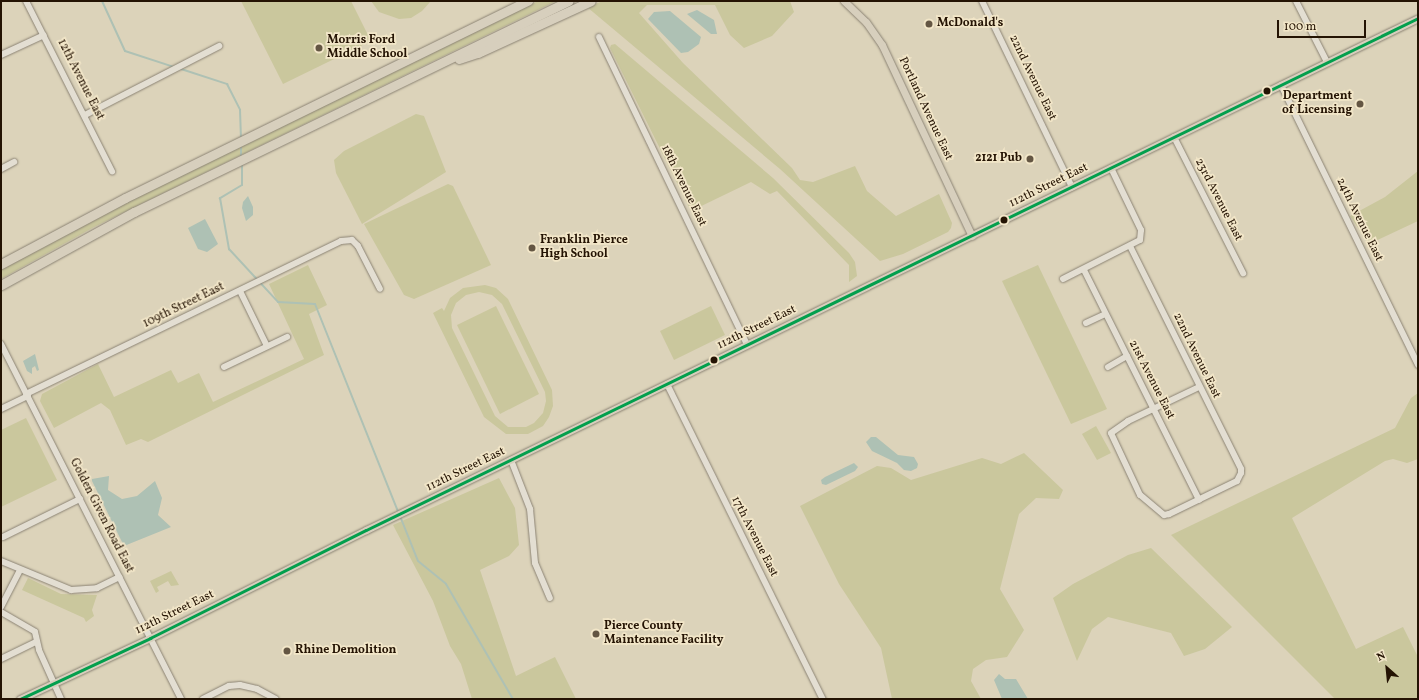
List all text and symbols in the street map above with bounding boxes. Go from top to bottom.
scale bar [1279,12,1368,38]
place label: McDonald's [937,17,1003,31]
marker: McDonald's [924,19,934,29]
text: 100 m [1284,19,1316,35]
street label: 22nd Avenue East [1005,33,1059,123]
place label: Morris Ford Middle School [327,34,407,62]
street label: 12th Avenue East [53,37,107,123]
marker: Morris Ford Middle School [314,43,324,53]
street label: Portland Avenue East [895,55,955,163]
unlabelled marker [1262,86,1272,96]
place label: Department of Licensing [1283,90,1352,118]
marker: Department of Licensing [1355,99,1365,109]
street label: 18th Avenue East [657,143,709,229]
place label: 2121 Pub [975,152,1022,166]
marker: 2121 Pub [1025,154,1035,164]
street label: 23rd Avenue East [1191,156,1245,244]
street label: 112th Street East [1007,161,1091,211]
street label: 24th Avenue East [1333,176,1385,264]
unlabelled marker [999,215,1009,225]
place label: Franklin Pierce High School [540,234,628,262]
marker: Franklin Pierce High School [527,243,537,253]
street label: 109th Street East [141,280,227,332]
street label: 112th Street East [715,303,799,353]
street label: 22nd Avenue East [1169,311,1223,401]
street label: 21st Avenue East [1125,338,1177,422]
unlabelled marker [709,355,719,365]
street label: 112th Street East [424,445,508,495]
street label: Golden Given Road East [66,456,136,576]
street label: 17th Avenue East [728,494,780,580]
street label: 112th Street East [133,588,217,638]
place label: Pierce County Maintenance Facility [604,620,723,648]
marker: Pierce County Maintenance Facility [591,629,601,639]
place label: Rhine Demolition [295,644,396,658]
marker: Rhine Demolition [282,646,292,656]
north arrow [1367,648,1407,688]
text: N [1374,648,1388,665]

